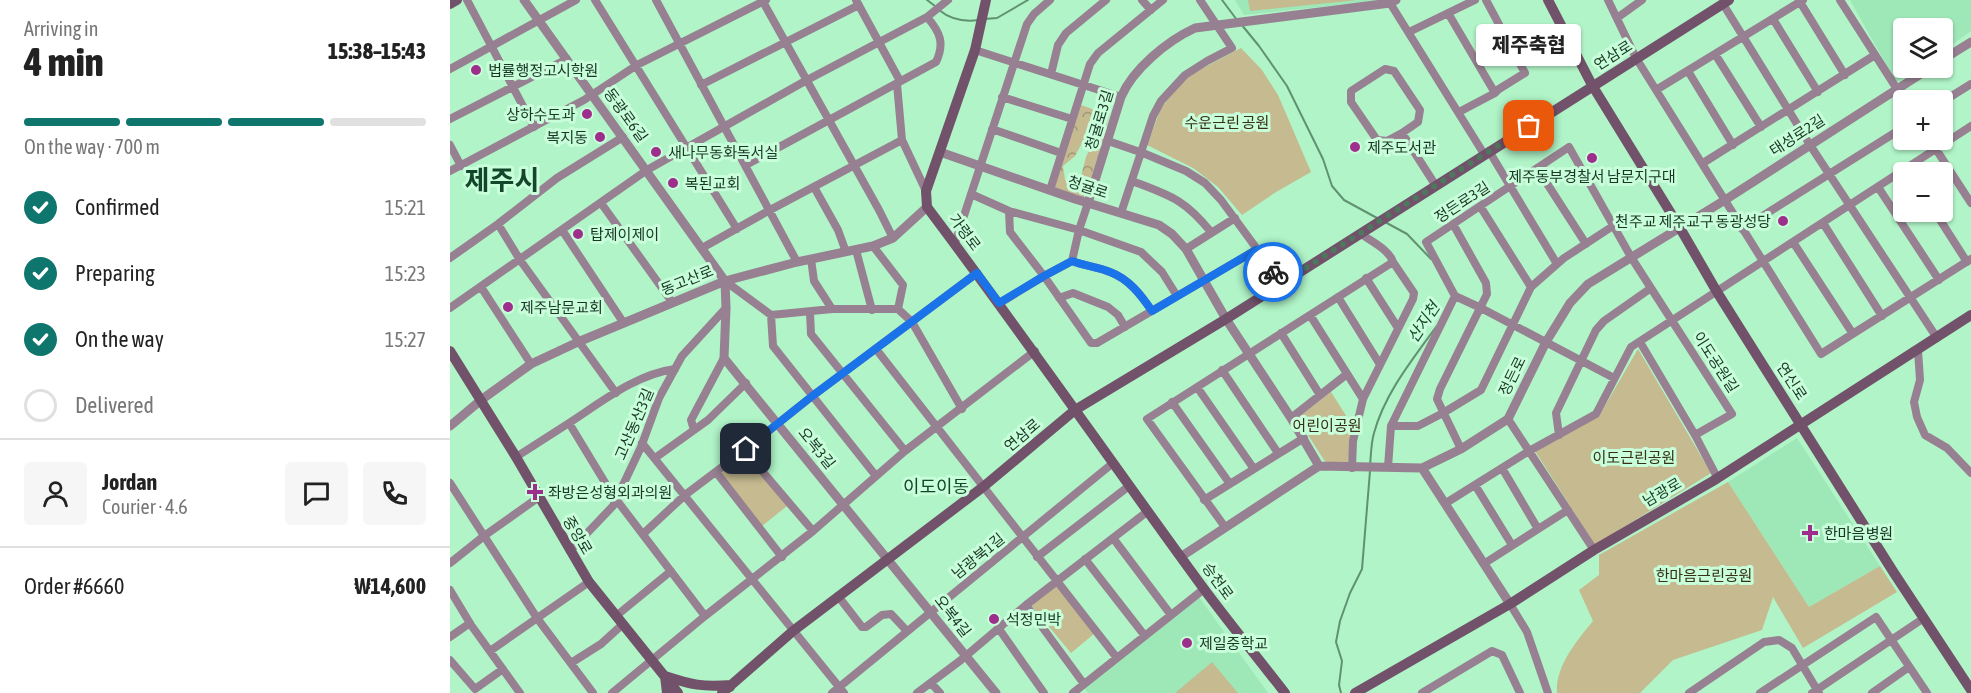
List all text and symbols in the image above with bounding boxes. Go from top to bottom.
text: Arriving in [24,17,98,40]
map controls [1893,18,1953,222]
button: layers [1893,18,1953,78]
callout: 제주축협 [1476,24,1582,66]
text: 제주축협 [1492,33,1565,56]
street label: 연삼로 [1591,37,1635,73]
text: 15:38–15:43 [328,38,426,64]
text: 4 min [24,40,104,84]
place label: 법률행정고시학원 [488,62,598,79]
marker: 법률행정고시학원 [469,63,483,77]
street label: 동광로6길 [601,85,651,145]
street label: 청귤로3길 [1082,88,1116,152]
button: + [1893,90,1953,150]
pin [1503,100,1554,151]
place label: 상하수도과 [506,106,575,123]
marker: 상하수도과 [580,107,594,121]
icon: bag [1512,109,1545,142]
street label: 태성로2길 [1766,111,1828,159]
park label: 수운근린 공원 [1185,114,1269,131]
place label: 복지동 [547,129,588,146]
marker: 복지동 [593,130,607,144]
text: On the way · 700 m [24,135,160,158]
place label: 제주도서관 [1367,139,1436,156]
marker: 제주도서관 [1348,140,1362,154]
place label: 새나무동화독서실 [668,144,778,161]
marker: 새나무동화독서실 [649,145,663,159]
marker: 제주동부경찰서 남문지구대 [1585,151,1599,165]
button: − [1893,162,1953,222]
district label: 제주시 [465,165,539,196]
place label: 제주동부경찰서 남문지구대 [1508,168,1676,185]
street label: 청귤로 [1066,173,1110,201]
place label: 복된교회 [685,175,740,192]
marker: 복된교회 [666,176,680,190]
street label: 정든로3길 [1431,178,1493,226]
icon: check [24,191,57,224]
text: Confirmed [75,194,160,220]
text: 15:21 [385,196,426,219]
street label: 가령로 [946,210,984,254]
place label: 천주교 제주교구 동광성당 [1615,213,1771,230]
marker: 천주교 제주교구 동광성당 [1776,214,1790,228]
place label: 탑제이제이 [590,226,659,243]
marker: 탑제이제이 [571,227,585,241]
courier [1243,242,1303,302]
icon: bike [1257,256,1290,289]
icon: check [24,257,57,290]
text: Preparing [75,260,155,286]
text: 15:23 [385,262,426,285]
street label: 동고산로 [658,262,716,298]
water label: 산지천 [1403,297,1444,345]
place label: 제주남문교회 [520,299,603,316]
marker: 제주남문교회 [501,300,515,314]
icon: check [24,323,57,356]
text: On the way [75,326,164,352]
text: 15:27 [385,328,426,351]
street label: 이도공원길 [1690,328,1742,396]
street label: 정든로 [1495,354,1529,398]
street label: 연신로 [1774,359,1810,403]
street label: 고산동산3길 [611,386,657,462]
text: Delivered [75,392,154,418]
street label: 연삼로 [1001,415,1043,455]
park label: 어린이공원 [1292,417,1362,434]
pin [720,423,771,474]
street label: 오복3길 [795,424,839,472]
icon: home [729,432,762,465]
park label: 이도근린공원 [1593,449,1675,466]
button: person [24,462,87,525]
button: chat [285,462,348,525]
button: phone [363,462,426,525]
text: Jordan [102,469,157,495]
street label: 남광로 [1640,474,1684,510]
district label: 이도이동 [903,476,969,497]
marker: 좌방은성형외과의원 [526,483,544,501]
place label: 좌방은성형외과의원 [548,484,672,501]
text: Courier · 4.6 [102,495,188,518]
street label: 중앙로 [560,513,596,557]
marker: 한마음병원 [1801,524,1819,542]
place label: 한마음병원 [1824,525,1893,542]
street label: 남광북1길 [948,530,1008,582]
street label: 승천로 [1199,559,1237,603]
park label: 한마음근린공원 [1656,567,1752,584]
text: Order #6660 [24,573,124,599]
text: ₩14,600 [354,573,426,599]
street label: 오복4길 [931,592,975,640]
place label: 석정민박 [1006,611,1061,628]
marker: 석정민박 [987,612,1001,626]
place label: 제일중학교 [1199,635,1268,652]
marker: 제일중학교 [1180,636,1194,650]

